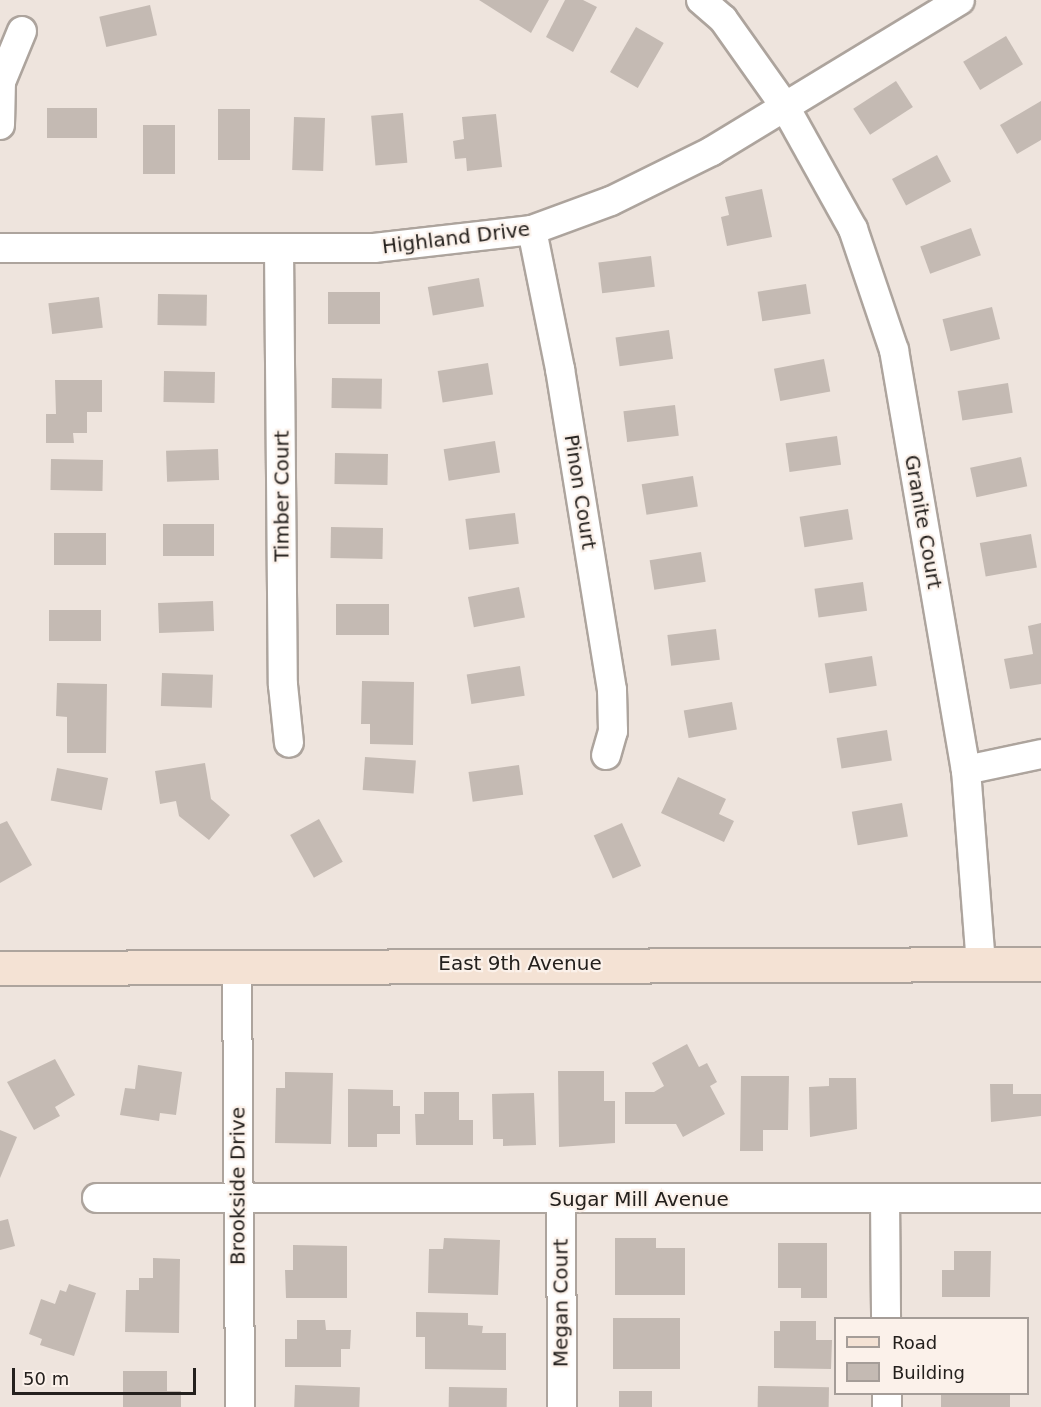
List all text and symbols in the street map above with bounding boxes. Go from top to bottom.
street label: Highland Drive [381,217,531,259]
street label: Timber Court [270,430,294,562]
street label: Pinon Court [559,433,601,551]
street label: Granite Court [899,453,947,591]
street label: East 9th Avenue [438,951,602,975]
street label: Brookside Drive [226,1107,250,1265]
street label: Sugar Mill Avenue [549,1187,729,1211]
street label: Megan Court [549,1239,573,1367]
legend [834,1317,1029,1395]
text: Road [892,1332,937,1353]
scale bar [15,1356,200,1394]
text: Building [892,1362,965,1383]
text: 50 m [23,1368,69,1389]

